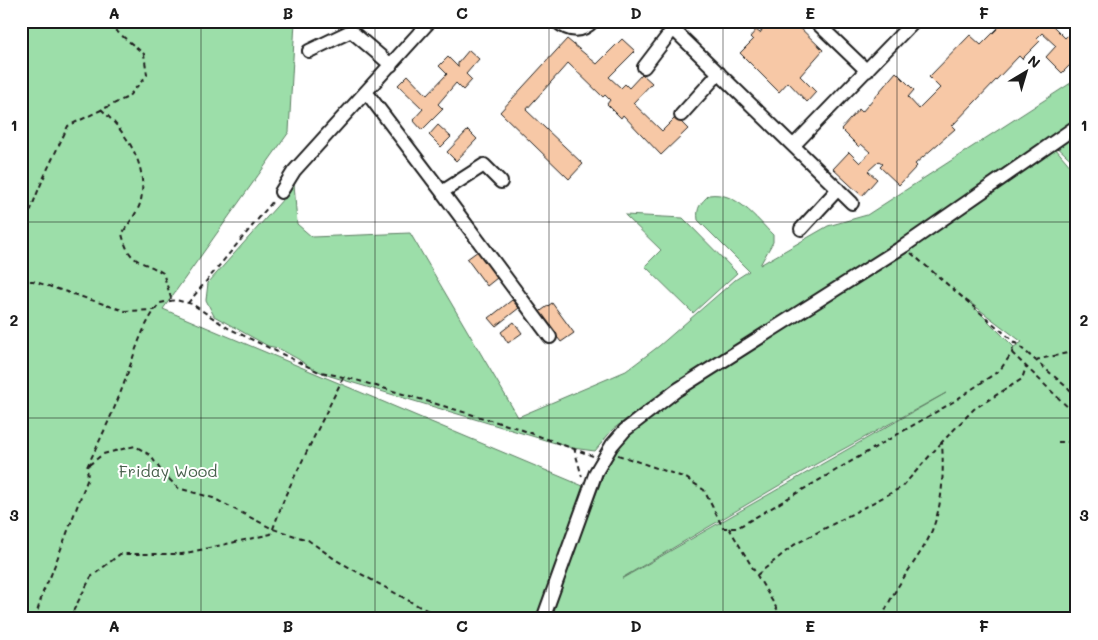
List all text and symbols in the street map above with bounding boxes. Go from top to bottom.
text: A [108,2,120,23]
text: B [283,2,293,23]
text: C [456,2,468,23]
text: D [630,2,642,23]
text: E [805,2,815,23]
text: F [979,2,989,23]
north arrow [1000,48,1050,98]
text: N [1024,51,1044,72]
text: 1 [10,114,18,135]
text: 1 [1080,114,1088,135]
text: 2 [10,309,19,330]
text: 2 [1080,309,1089,330]
park label: Friday Wood [119,460,217,481]
text: 3 [9,504,19,525]
text: 3 [1079,504,1089,525]
text: A [108,615,120,636]
text: B [283,615,293,636]
text: C [456,615,468,636]
text: D [630,615,642,636]
text: E [805,615,815,636]
text: F [979,615,989,636]

